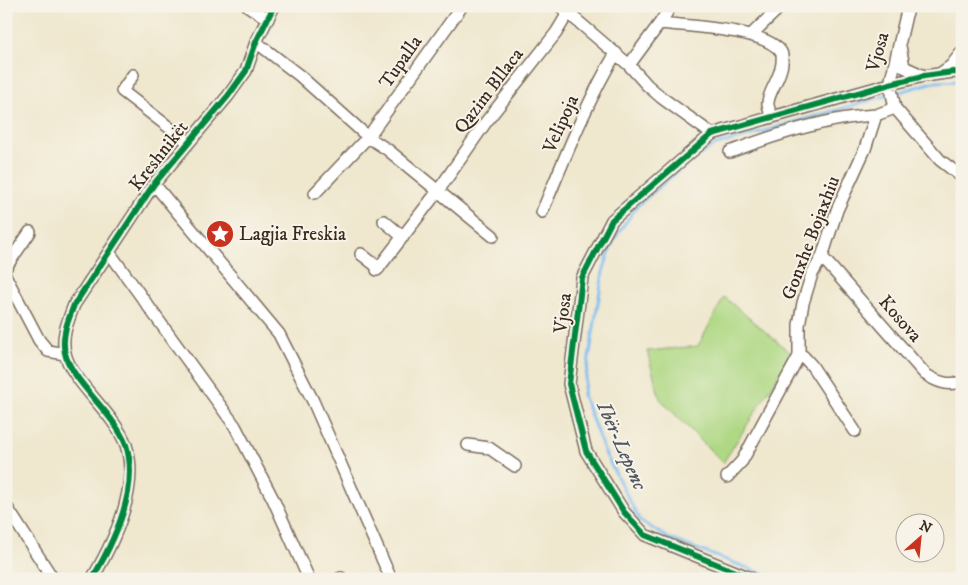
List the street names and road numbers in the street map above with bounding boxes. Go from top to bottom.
street label: Vjosa [861,29,895,75]
street label: Tupalla [375,31,427,93]
street label: Qazim Bllaca [449,44,529,138]
street label: Velipoja [538,91,584,157]
street label: Kreshnikët [125,116,193,196]
street label: Gonxhe Bojaxhiu [777,173,845,303]
street label: Kosova [873,291,927,347]
street label: Vjosa [549,292,577,335]

